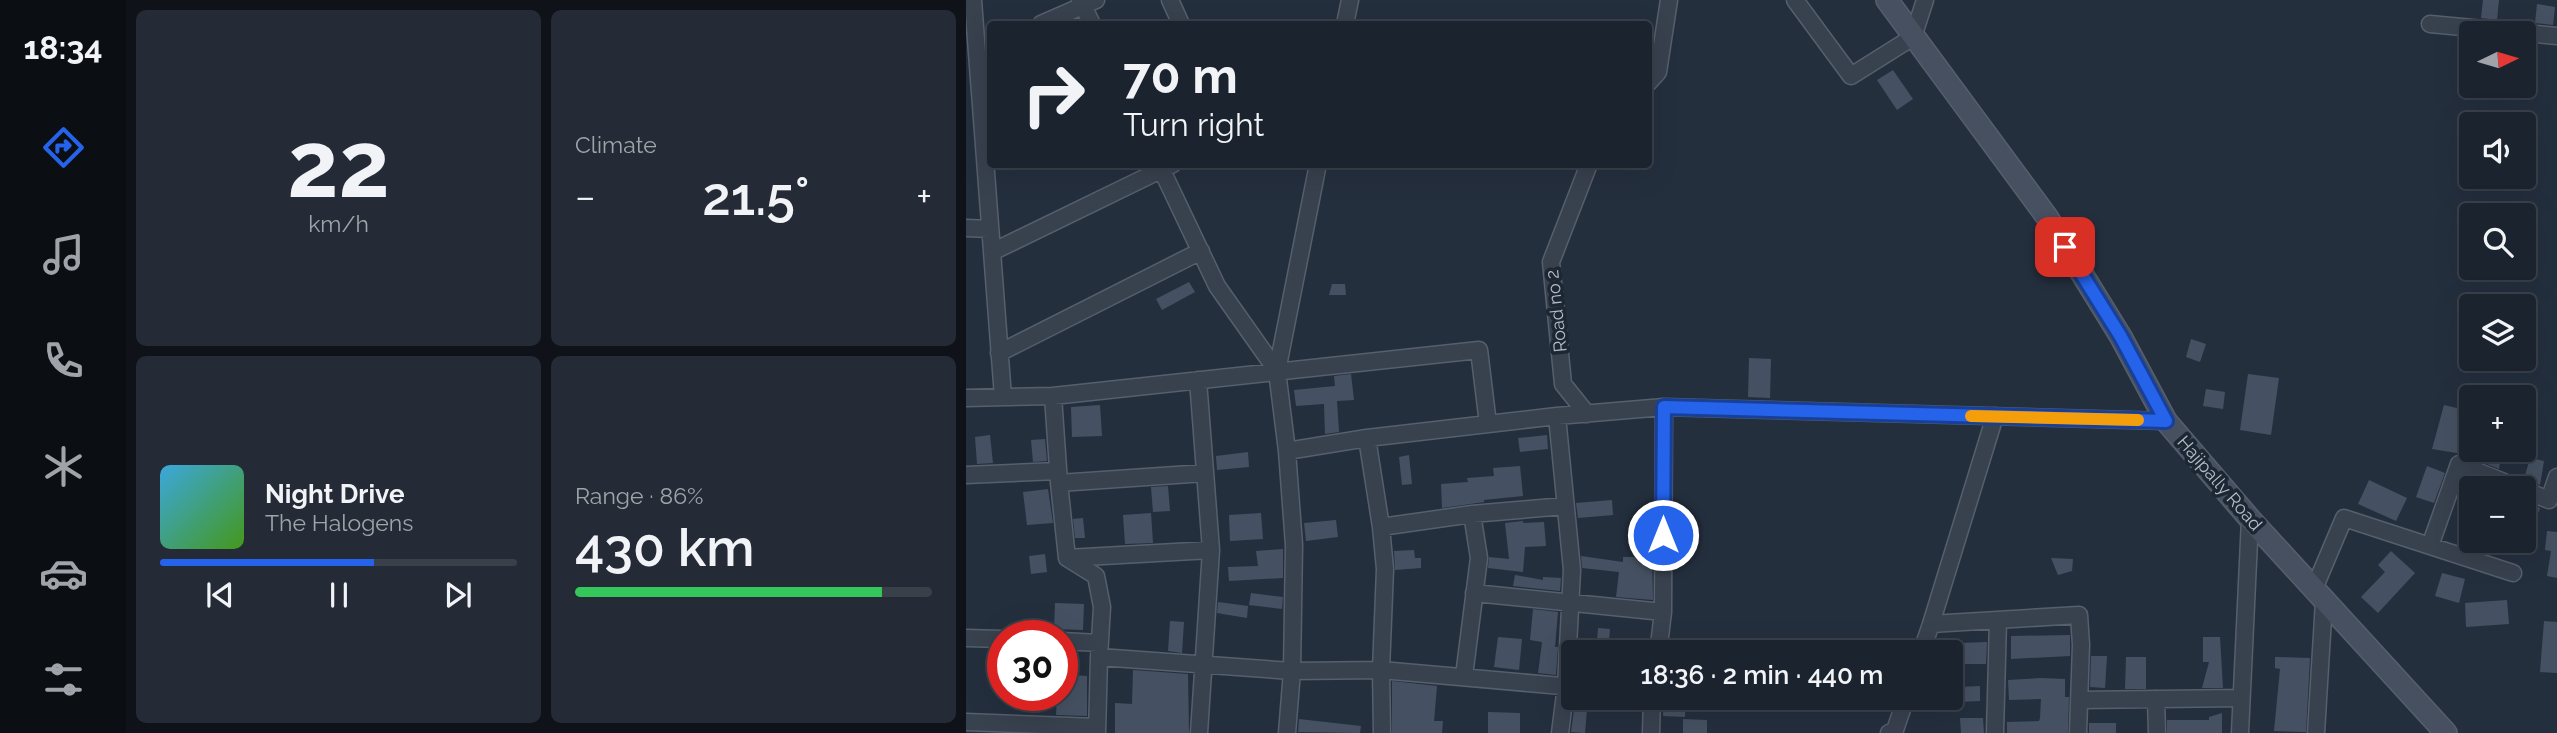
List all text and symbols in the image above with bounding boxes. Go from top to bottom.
north arrow [2459,21,2536,98]
map controls [2459,21,2536,553]
text: 18:34 [23,29,103,66]
text: 70 m [1123,47,1238,104]
icon: right [1008,49,1099,140]
text: Turn right [1123,106,1264,143]
text: 22 [287,111,390,218]
button: sound [2459,112,2536,189]
icon: directions [39,123,88,172]
text: Climate [575,131,657,158]
text: 21.5° [702,166,809,227]
text: − [575,174,595,219]
text: + [916,174,932,219]
button: search [2459,203,2536,280]
text: km/h [308,210,369,237]
pin [2035,217,2095,277]
icon: arrive [2046,228,2084,266]
icon: music [39,230,88,279]
street label: Road no 2 [1541,269,1571,353]
button: layers [2459,294,2536,371]
icon: phone [39,336,88,385]
button: + [2459,385,2536,462]
street label: Hajipally Road [2173,431,2267,535]
icon: climate [39,442,88,491]
button: − [2459,476,2536,553]
text: Night Drive [265,479,404,509]
text: Range · 86% [575,482,704,509]
position arrow [1626,498,1700,572]
text: The Halogens [265,509,413,536]
text: 430 km [575,517,754,578]
icon: car [39,549,88,598]
icon: previous [201,576,239,614]
icon: pause [320,576,358,614]
icon: next [439,576,477,614]
speed limit sign: 30 [987,620,1078,711]
icon: filters [39,655,88,704]
text: 18:36 · 2 min · 440 m [1641,660,1883,690]

